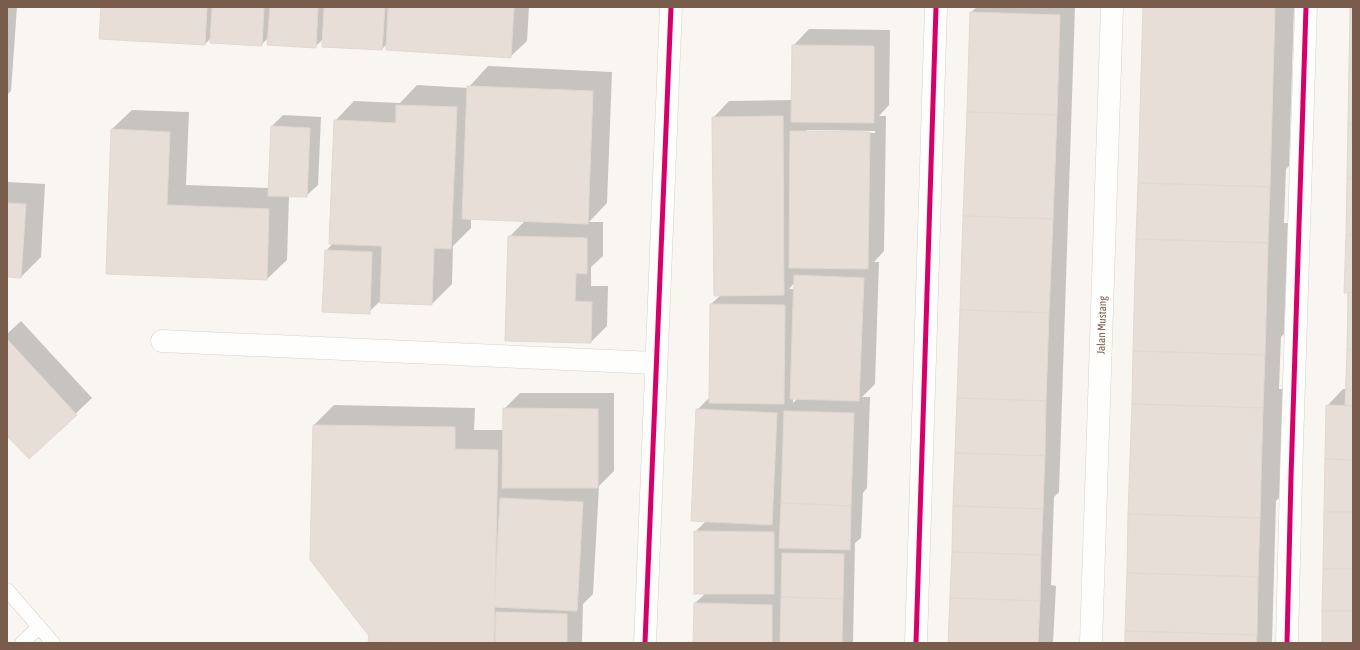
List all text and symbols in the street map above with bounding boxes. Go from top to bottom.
street label: Jalan Mustang [1095,295,1108,355]

